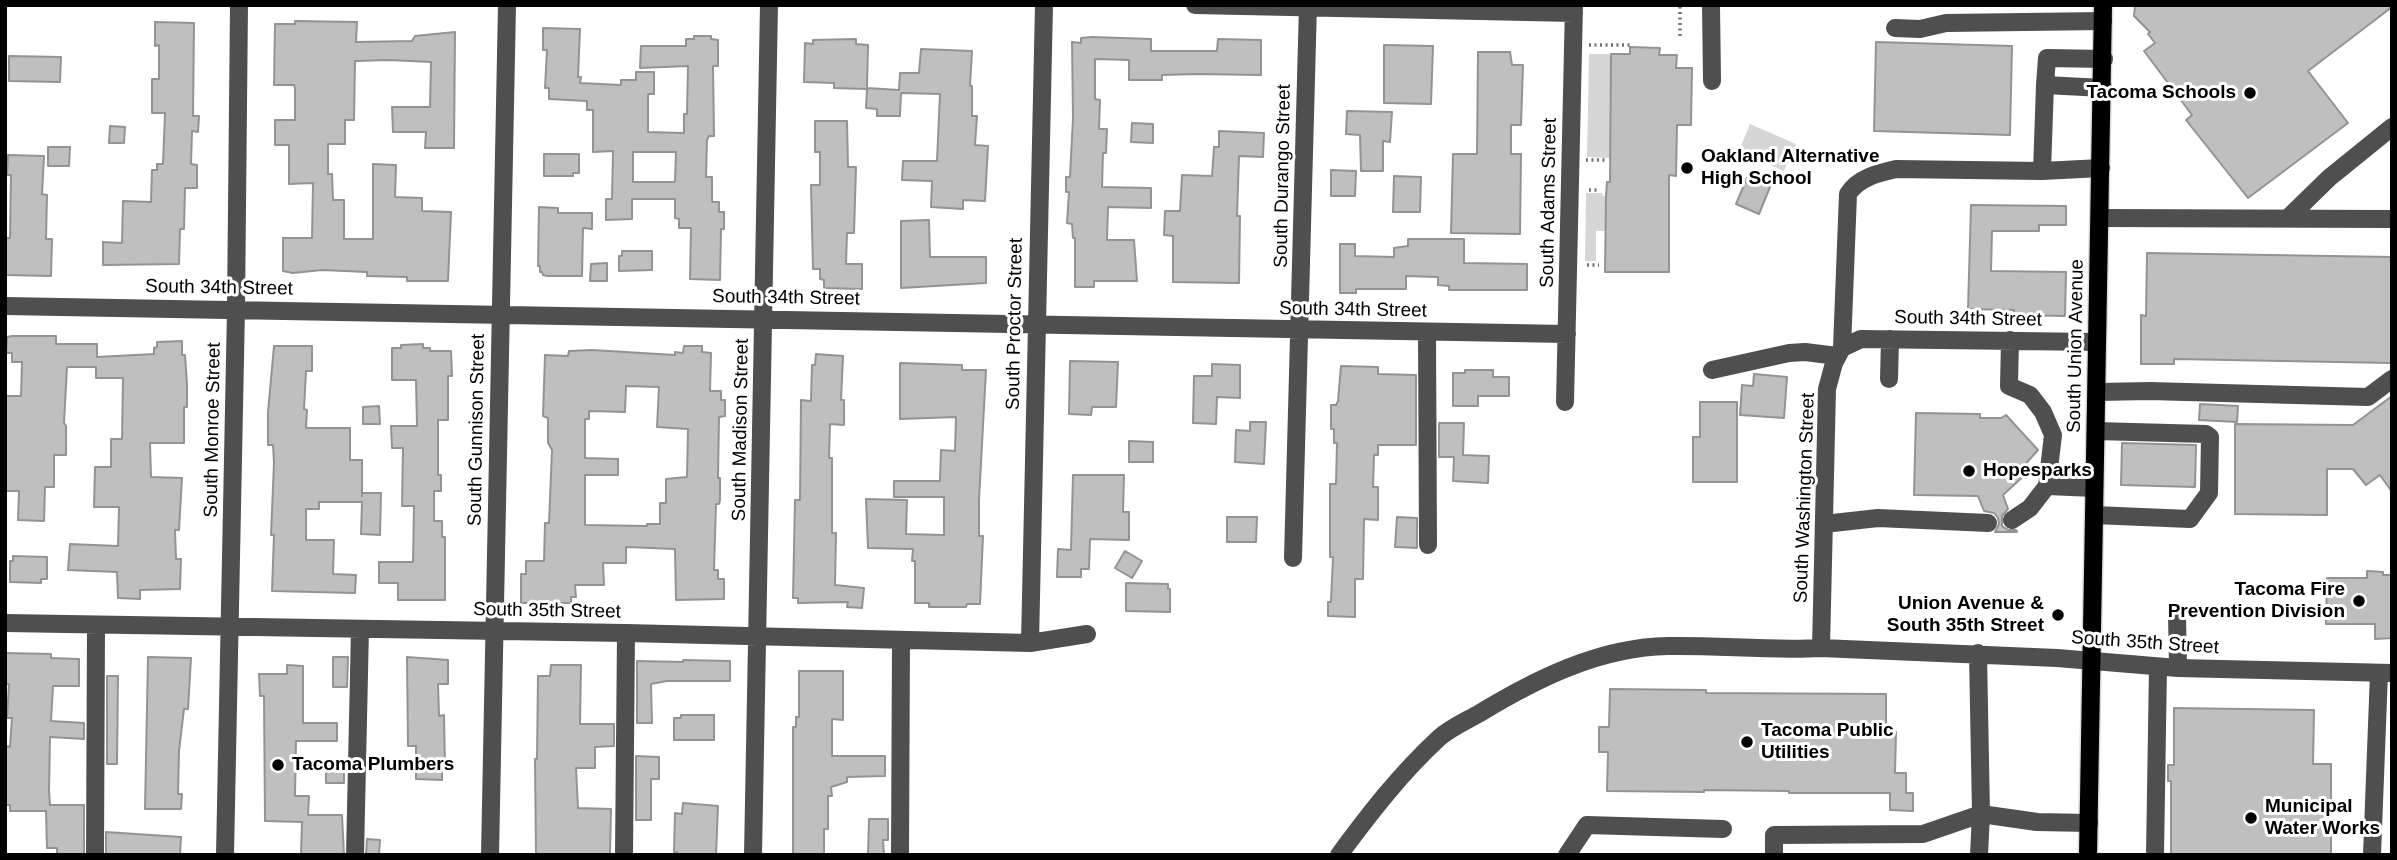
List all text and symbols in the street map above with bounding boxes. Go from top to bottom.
place label: Tacoma Schools [2086,82,2236,104]
street label: South Durango Street [1270,84,1296,268]
marker: Tacoma Schools [2242,85,2258,101]
street label: South Adams Street [1536,118,1562,288]
place label: Oakland Alternative High School [1701,146,1879,190]
marker: Oakland Alternative High School [1679,160,1695,176]
street label: South Proctor Street [1002,238,1028,410]
street label: South Union Avenue [2063,259,2089,433]
street label: South 34th Street [145,275,293,301]
street label: South 34th Street [712,285,860,311]
street label: South 34th Street [1279,297,1427,323]
street label: South 34th Street [1894,306,2042,332]
street label: South Gunnison Street [464,334,490,526]
street label: South Madison Street [728,338,754,522]
street label: South Monroe Street [200,342,226,518]
street label: South Washington Street [1790,392,1820,604]
place label: Hopesparks [1983,460,2092,482]
marker: Hopesparks [1961,463,1977,479]
place label: Tacoma Fire Prevention Division [2168,579,2345,623]
place label: Union Avenue & South 35th Street [1887,593,2044,637]
marker: Tacoma Fire Prevention Division [2351,593,2367,609]
street label: South 35th Street [473,598,621,624]
marker: Union Avenue & South 35th Street [2050,607,2066,623]
street label: South 35th Street [2070,626,2220,660]
place label: Tacoma Public Utilities [1761,720,1894,764]
marker: Tacoma Public Utilities [1739,734,1755,750]
place label: Tacoma Plumbers [292,754,454,776]
marker: Tacoma Plumbers [270,757,286,773]
place label: Municipal Water Works [2265,796,2380,840]
marker: Municipal Water Works [2243,810,2259,826]

